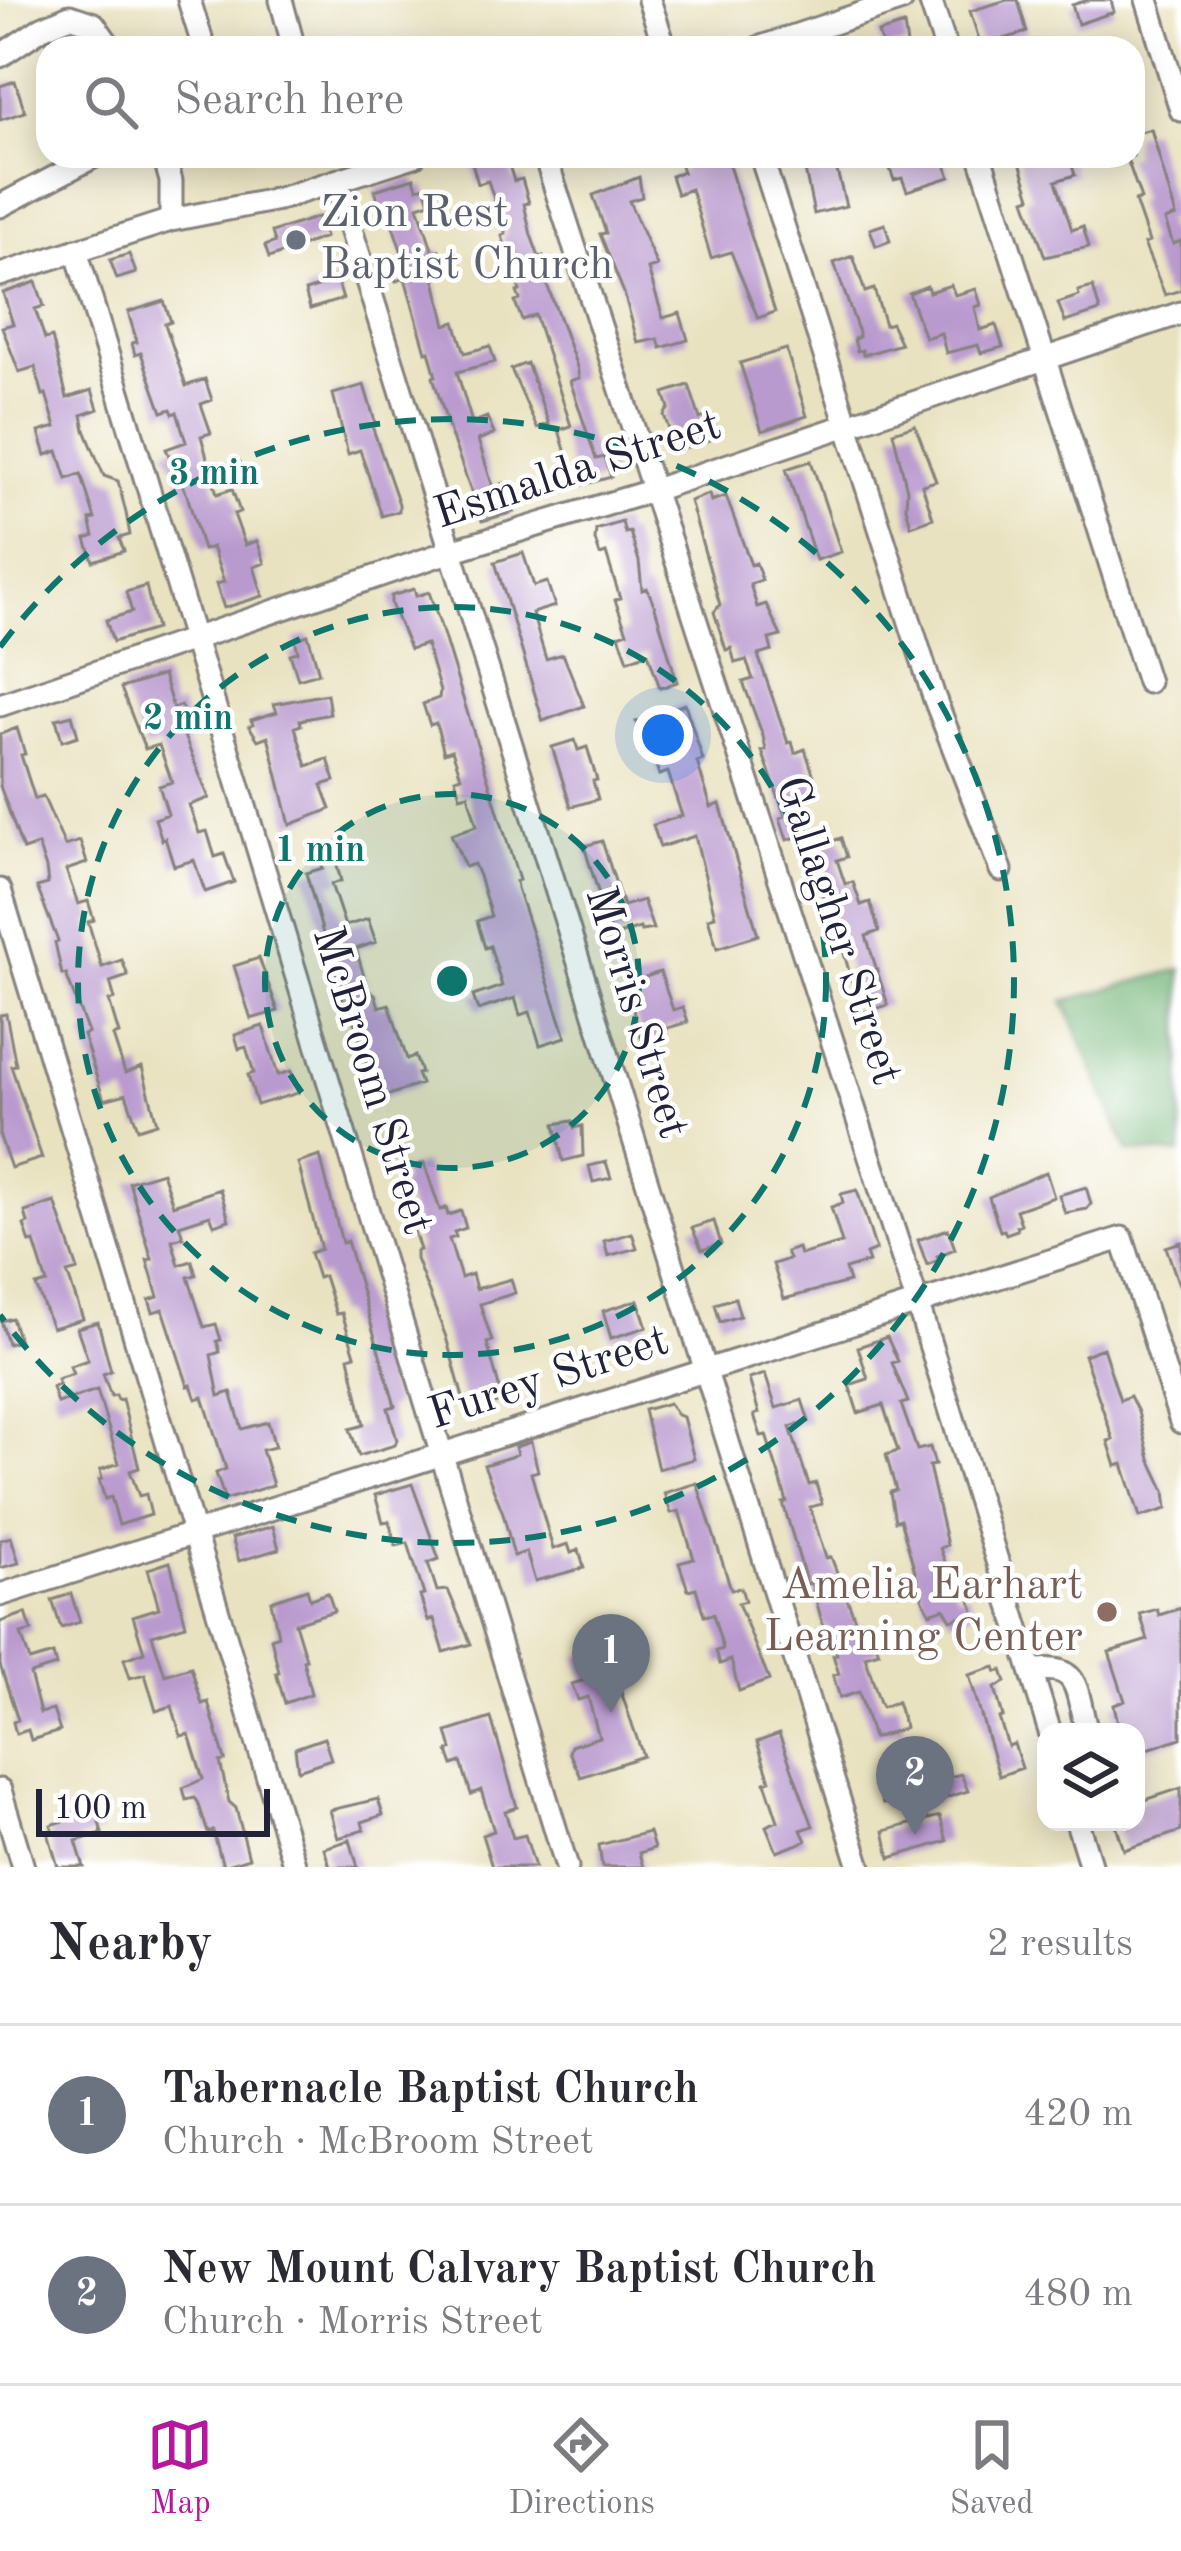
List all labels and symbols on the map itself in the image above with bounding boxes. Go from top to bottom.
place label: Zion Rest Baptist Church [320,192,614,289]
marker: Zion Rest Baptist Church [283,227,309,253]
street label: Esmalda Street [429,404,727,538]
text: 3 min [169,457,259,493]
text: 2 min [143,702,233,738]
your location [633,705,693,765]
street label: Gallagher Street [766,771,908,1091]
text: 1 min [275,834,365,870]
street label: Morris Street [575,882,695,1144]
street label: McBroom Street [303,922,439,1240]
centre of rings [431,960,473,1002]
street label: Furey Street [423,1319,675,1439]
place label: Amelia Earhart Learning Center [764,1564,1083,1661]
marker: Amelia Earhart Learning Center [1094,1599,1120,1625]
pin: 1 [572,1614,650,1713]
pin: 2 [876,1736,954,1835]
scale bar [36,1783,270,1836]

